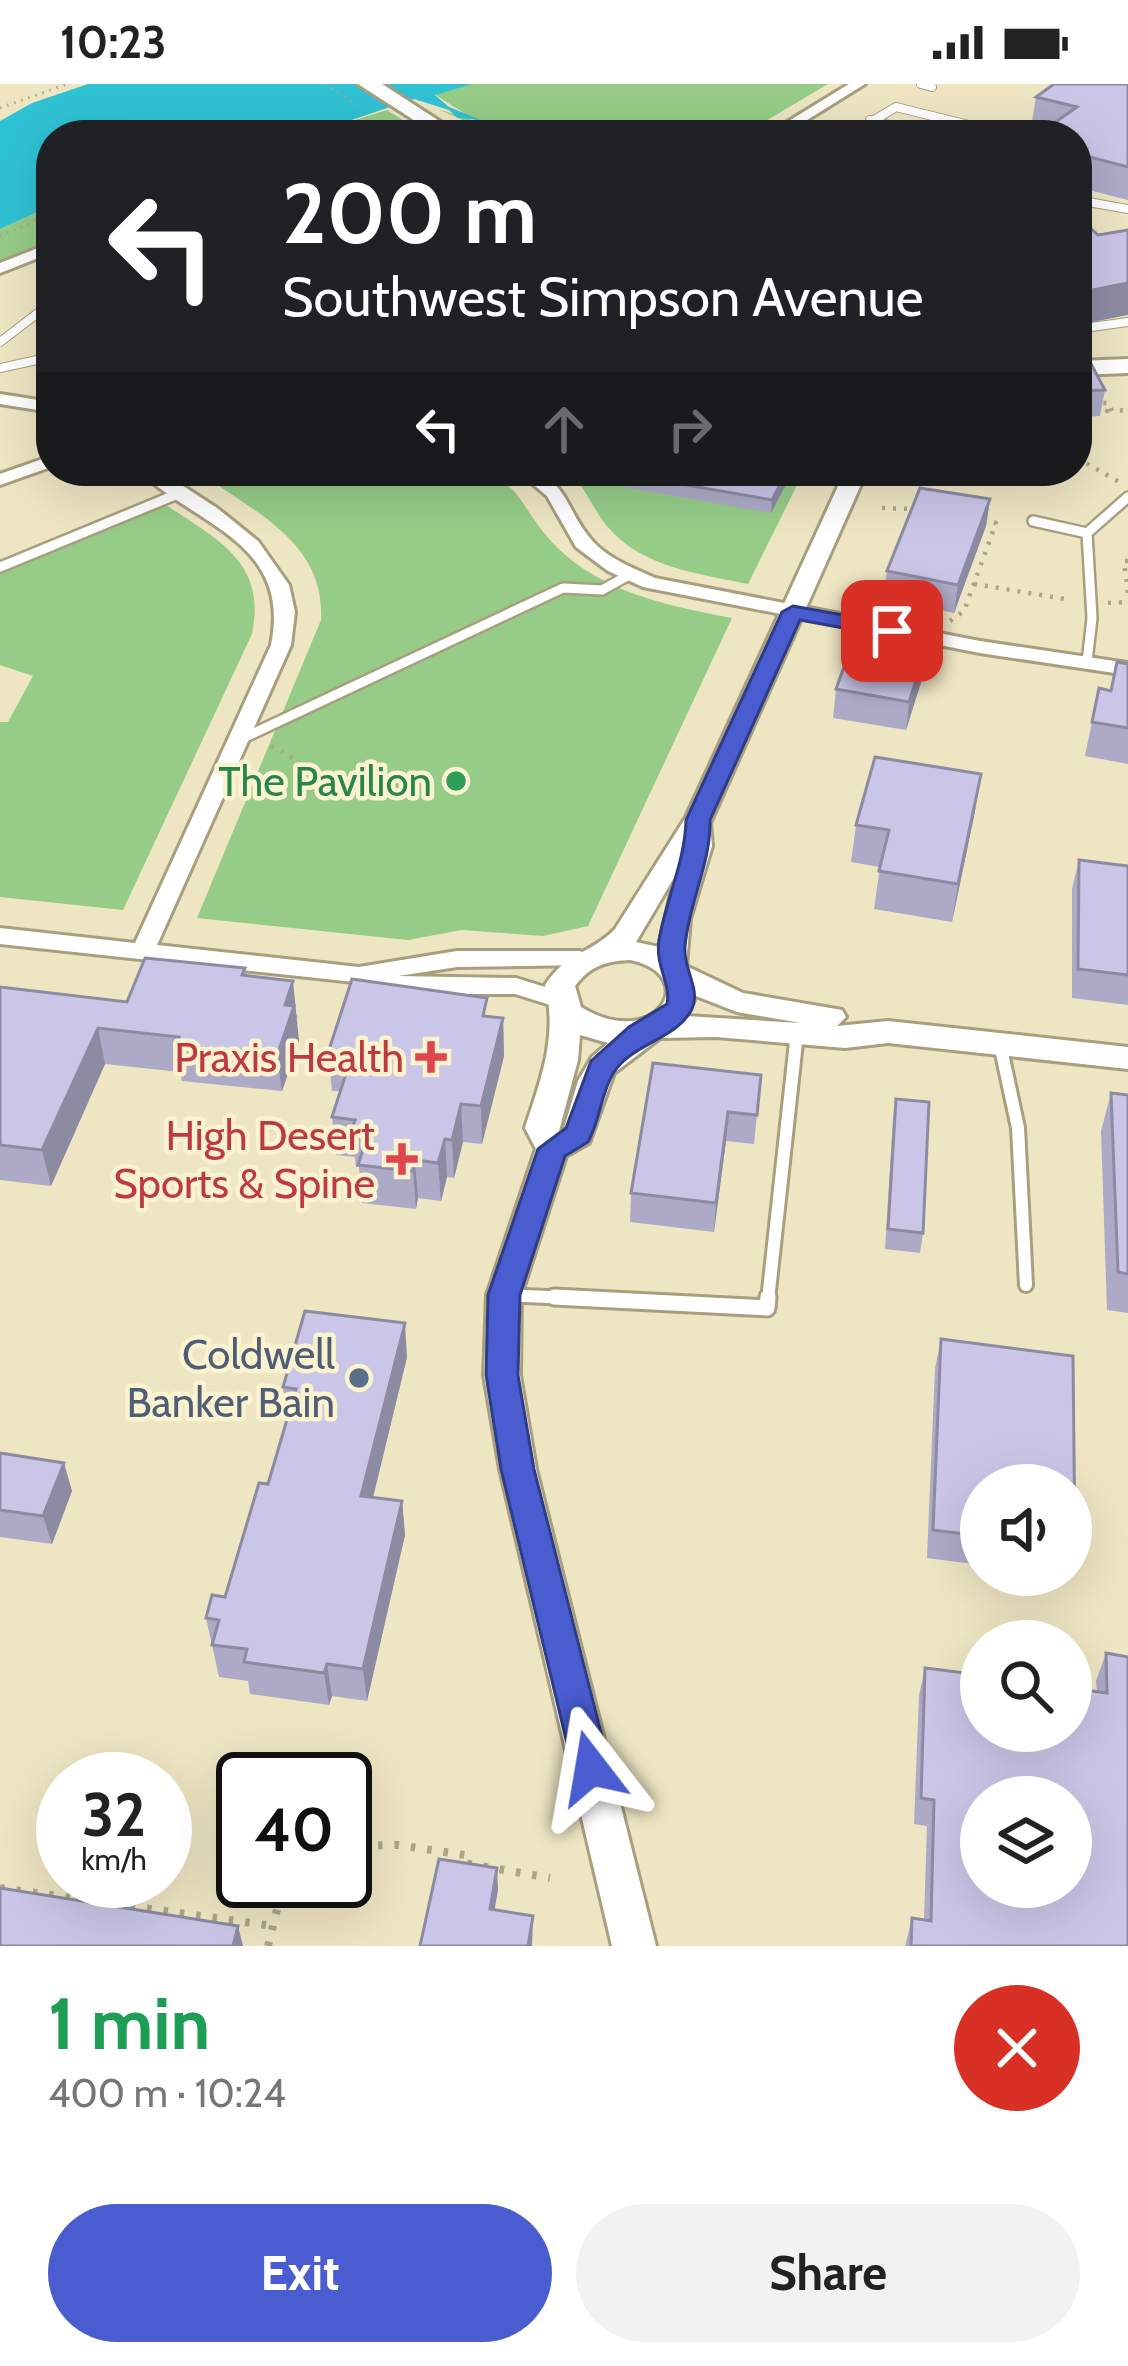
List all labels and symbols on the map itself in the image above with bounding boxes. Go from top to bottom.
pin [841,580,943,682]
place label: The Pavilion [218,755,432,807]
marker: The Pavilion [443,768,469,794]
place label: Praxis Health [174,1031,404,1083]
marker: Praxis Health [415,1041,447,1073]
place label: High Desert Sports & Spine [113,1109,375,1209]
marker: High Desert Sports & Spine [386,1143,418,1175]
place label: Coldwell Banker Bain [127,1328,335,1428]
marker: Coldwell Banker Bain [346,1365,372,1391]
position arrow [528,1705,654,1831]
speed limit sign: 40 [216,1752,372,1908]

